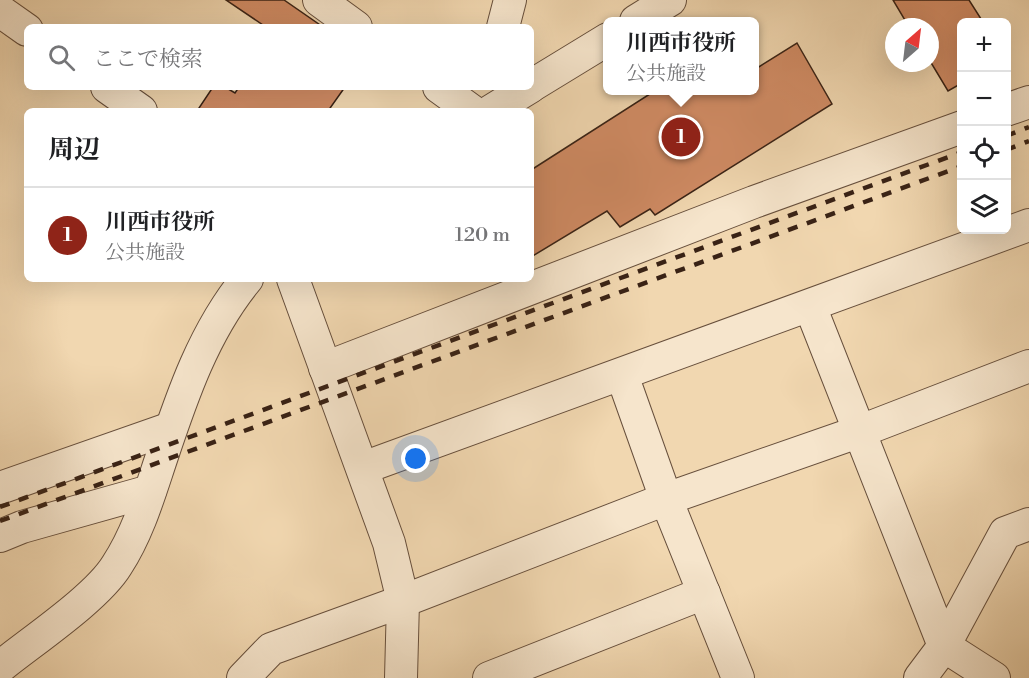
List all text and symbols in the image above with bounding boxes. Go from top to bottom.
popup [603,17,759,95]
north arrow [885,18,939,72]
map controls [957,18,1011,234]
button: + [957,18,1011,72]
search box [24,24,534,90]
text: 川西市役所 [626,30,736,57]
icon: search [45,41,78,74]
text: ここで検索 [93,46,203,73]
text: 公共施設 [626,62,706,87]
button: − [957,72,1011,126]
pin: 1 [662,114,700,160]
button: locate [957,126,1011,180]
text: 周辺 [48,134,100,166]
button: layers [957,180,1011,234]
text: 川西市役所 [105,209,215,236]
text: 1 [63,223,72,248]
text: 120 m [455,223,510,248]
text: 公共施設 [105,241,185,266]
your location [401,444,430,473]

